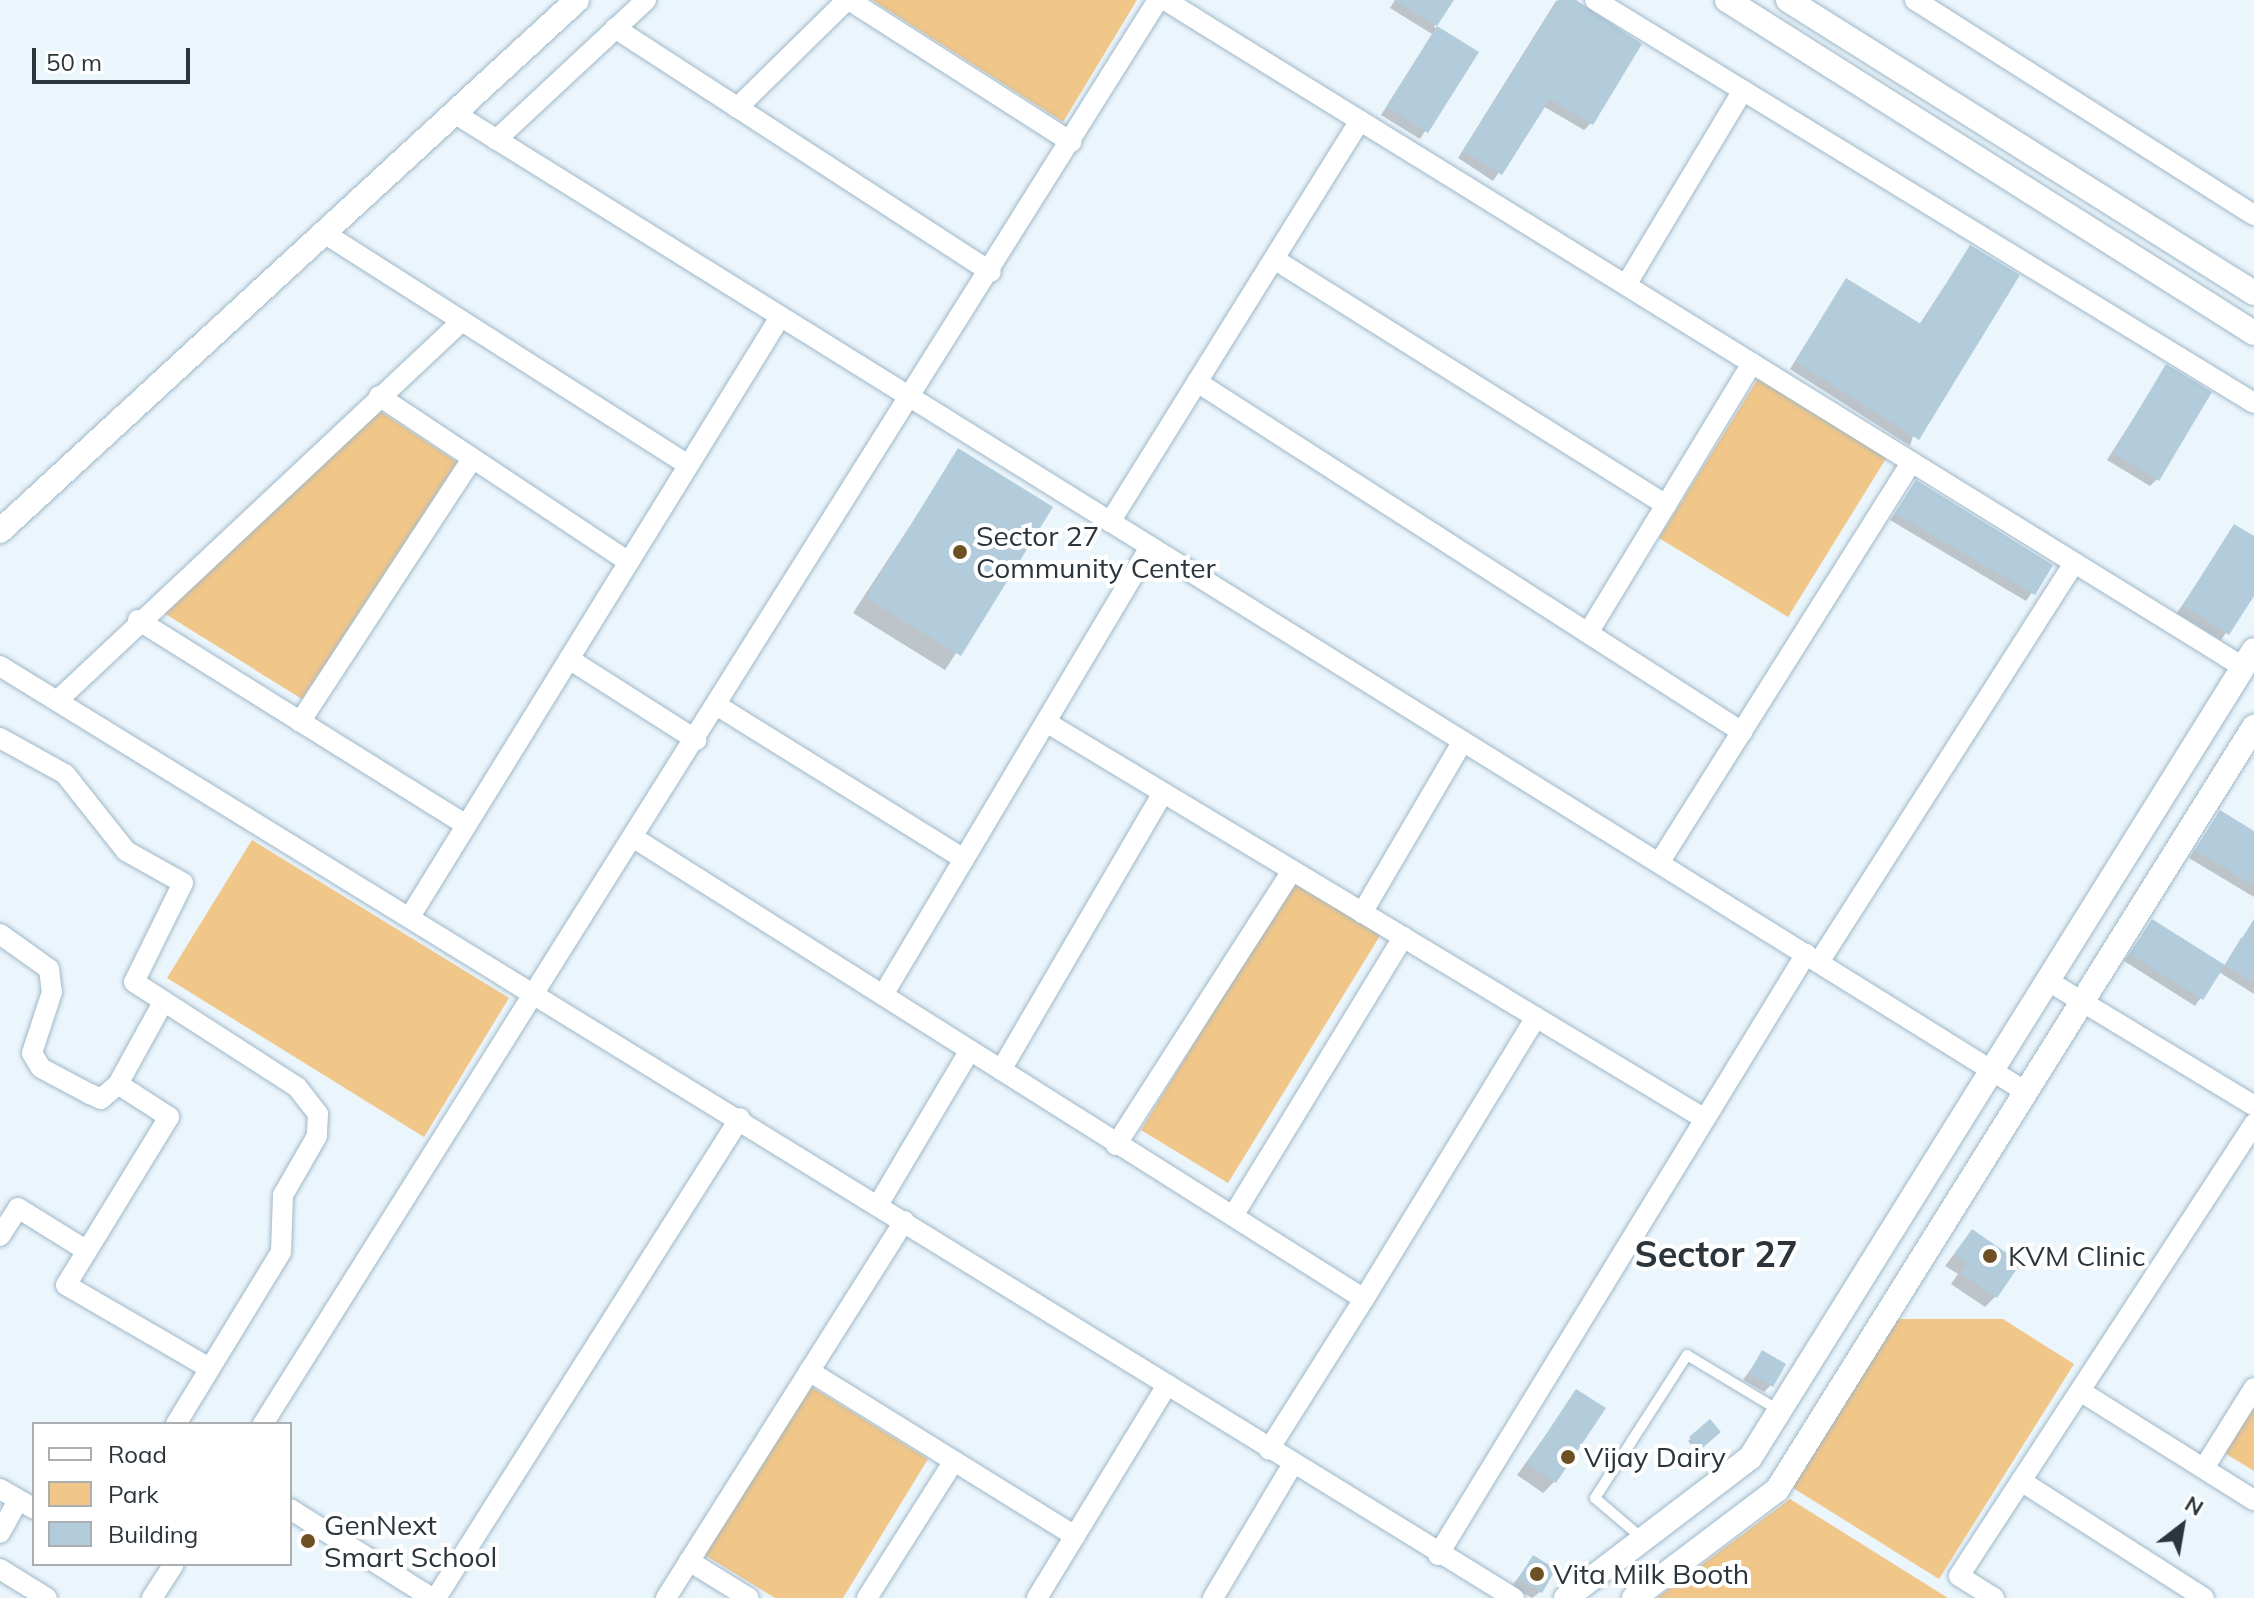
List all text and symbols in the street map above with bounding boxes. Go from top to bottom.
scale bar [36,32,194,82]
text: 50 m [46,47,102,77]
place label: Sector 27 Community Center [976,519,1216,585]
marker: Sector 27 Community Center [951,543,969,561]
district label: Sector 27 [1634,1232,1798,1276]
place label: KVM Clinic [2008,1239,2146,1273]
marker: KVM Clinic [1979,1245,2001,1267]
legend [32,1422,292,1566]
text: Road [108,1439,167,1469]
place label: Vijay Dairy [1584,1440,1726,1474]
marker: Vijay Dairy [1559,1448,1577,1466]
text: Park [108,1479,159,1509]
north arrow [2142,1486,2222,1566]
text: N [2180,1489,2209,1522]
place label: GenNext Smart School [324,1508,497,1574]
text: Building [108,1519,198,1549]
marker: GenNext Smart School [299,1532,317,1550]
place label: Vita Milk Booth [1553,1557,1749,1591]
marker: Vita Milk Booth [1528,1565,1546,1583]

